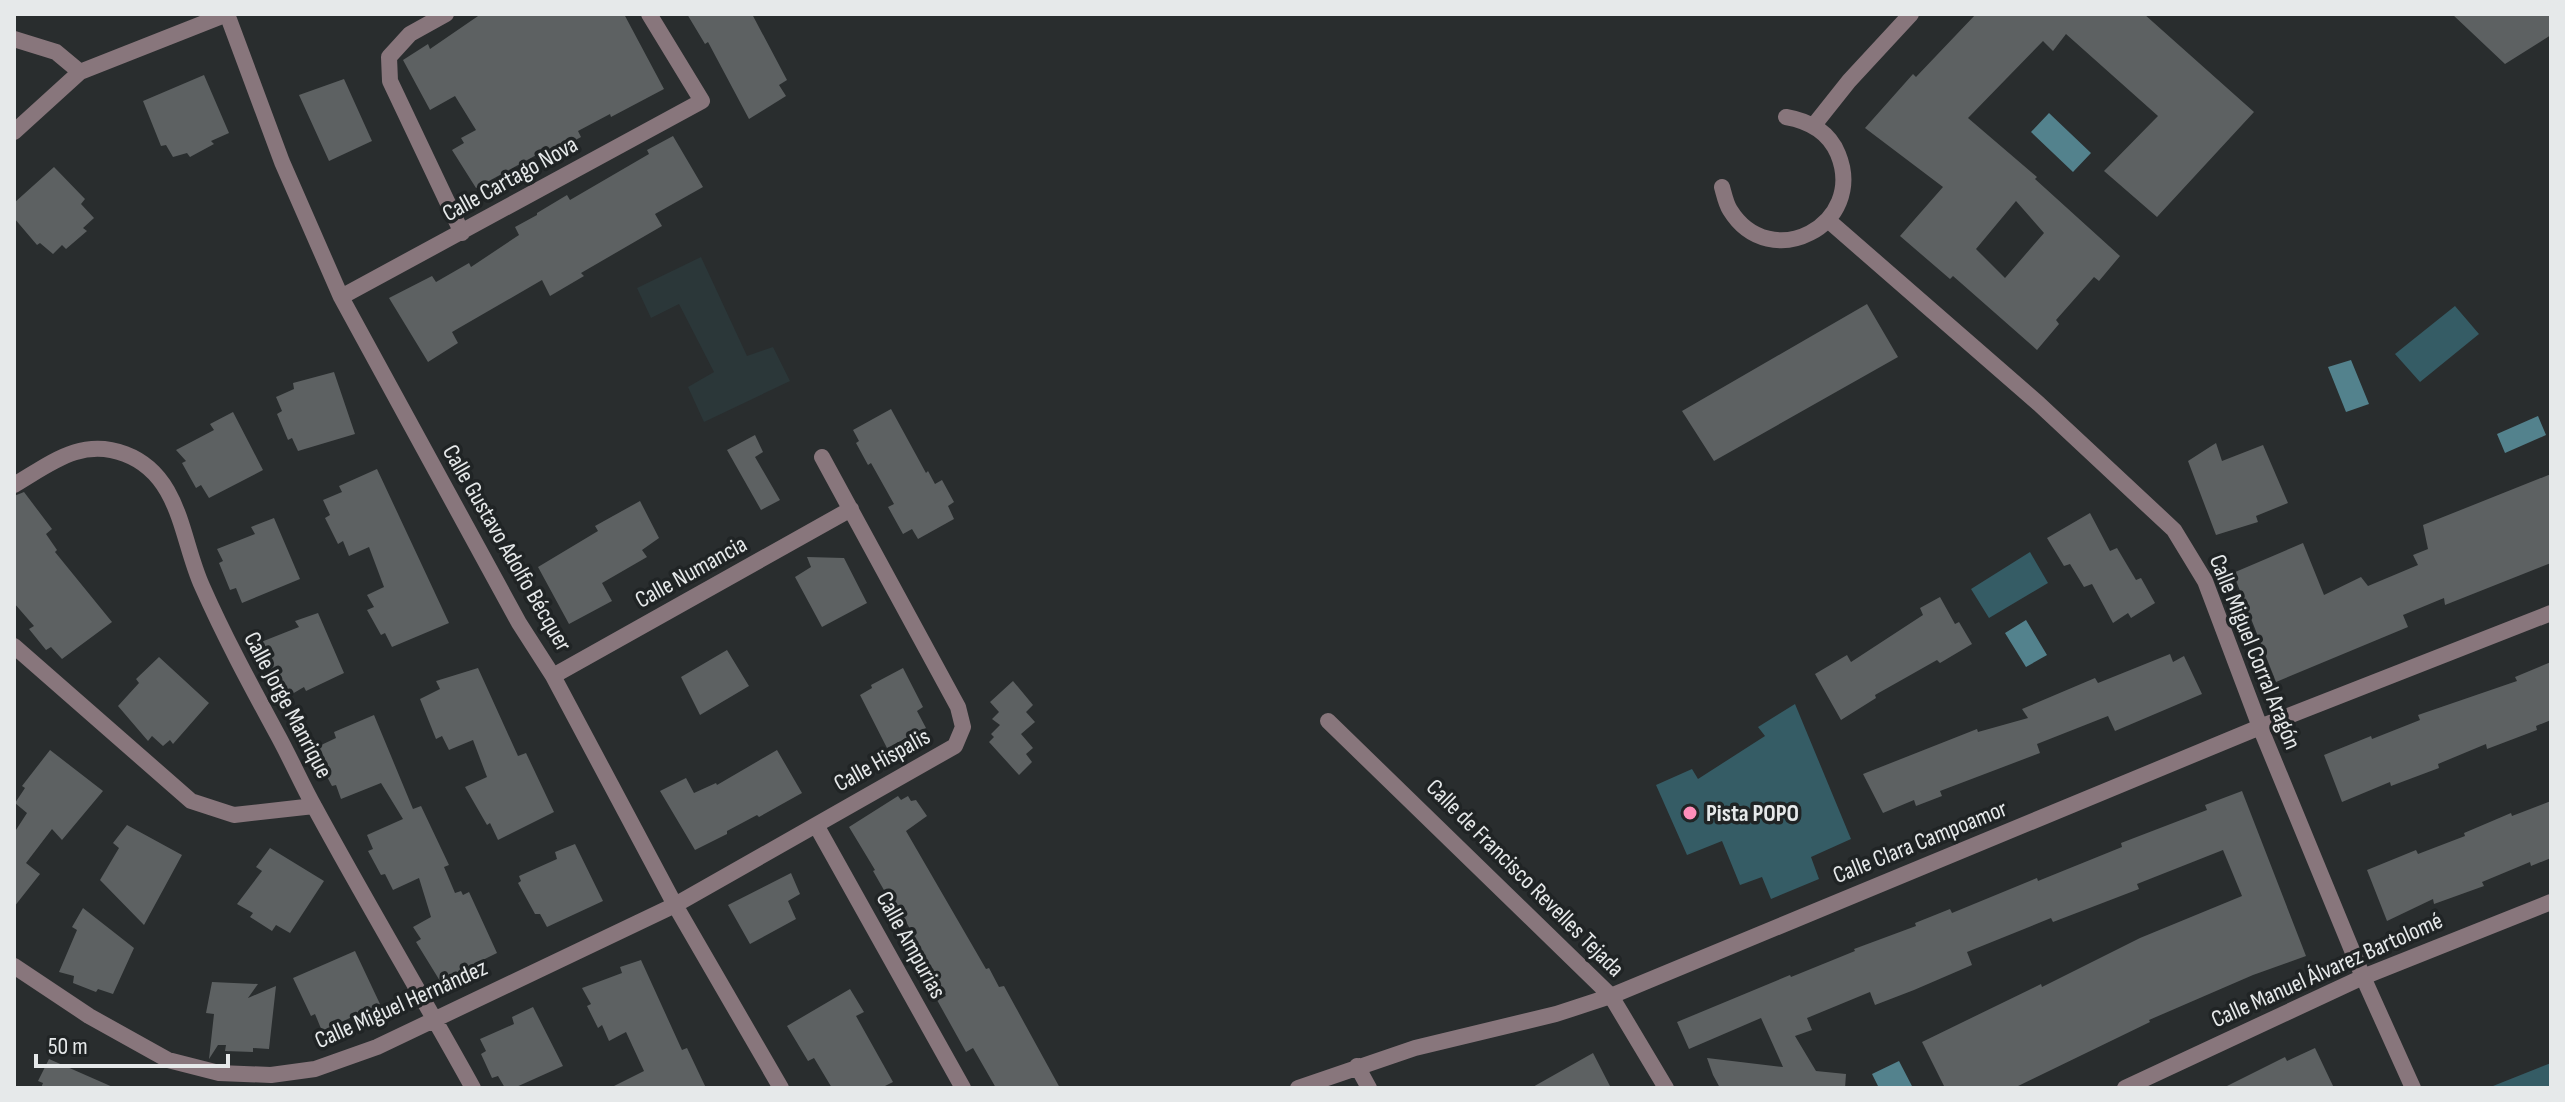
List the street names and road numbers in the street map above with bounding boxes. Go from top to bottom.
street label: Calle Cartago Nova [437,130,583,228]
street label: Calle Gustavo Adolfo Bécquer [436,440,578,657]
street label: Calle Numancia [630,529,752,615]
street label: Calle Miguel Corral Aragón [2203,550,2307,754]
street label: Calle Jorge Manrique [237,627,339,783]
street label: Calle Hispalis [829,722,935,798]
street label: Calle de Francisco Revelles Tejada [1420,773,1630,983]
street label: Calle Clara Campoamor [1829,794,2011,890]
street label: Calle Ampurias [870,886,952,1004]
street label: Calle Manuel Álvarez Bartolomé [2207,906,2447,1034]
street label: Calle Miguel Hernández [310,953,492,1055]

